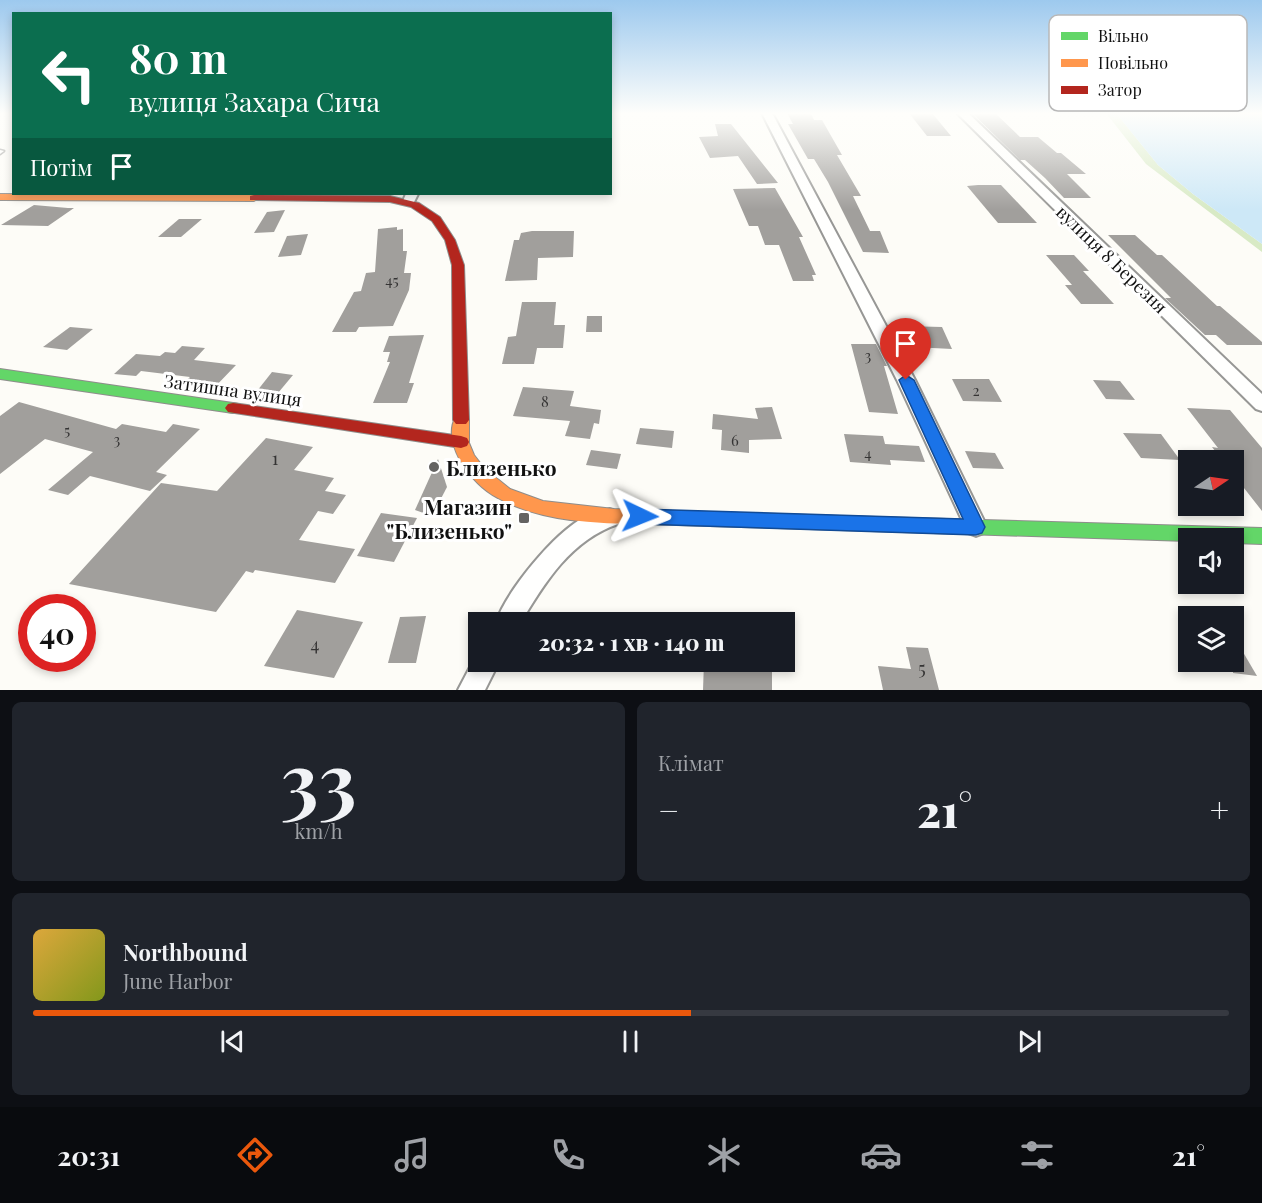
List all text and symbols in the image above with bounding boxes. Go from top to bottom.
legend [1049,15,1247,111]
text: Вільно [1098,25,1149,46]
text: 80 m [129,29,227,85]
icon: left [30,36,108,114]
text: Повільно [1098,52,1168,73]
text: Затор [1098,79,1142,100]
text: вулиця Захара Сича [129,83,380,119]
icon: arrive [105,150,138,183]
text: Потім [30,152,93,182]
street label: вулиця 8 Березня [1051,200,1173,318]
house number: 45 [385,270,399,290]
pin [880,318,931,380]
icon: arrive [889,327,922,360]
house number: 3 [865,345,872,365]
street label: Затишна вулиця [163,368,304,412]
house number: 2 [972,380,980,400]
house number: 8 [541,391,549,411]
house number: 5 [64,420,70,440]
house number: 3 [114,429,121,449]
house number: 6 [731,430,739,450]
house number: 4 [864,443,872,463]
house number: 1 [272,446,279,470]
north arrow [1178,450,1244,516]
map controls [1178,450,1244,672]
place label: Близенько [446,453,557,481]
marker: Близенько [427,460,441,474]
position arrow [608,484,672,548]
place label: Магазин "Близенько" [386,492,512,544]
marker: Магазин "Близенько" [517,511,531,525]
button: sound [1178,528,1244,594]
speed limit sign: 40 [18,594,96,672]
button: layers [1178,606,1244,672]
text: 20:32 · 1 хв · 140 m [538,627,725,657]
house number: 4 [311,632,320,656]
house number: 5 [918,656,926,680]
text: 33 [280,726,357,830]
text: Клімат [658,749,724,776]
text: 21° [917,779,972,839]
text: − [658,787,679,831]
text: + [1210,787,1229,831]
text: km/h [295,817,342,844]
text: Northbound [123,937,248,967]
text: June Harbor [123,967,233,994]
icon: previous [216,1025,249,1058]
icon: pause [614,1025,647,1058]
icon: next [1013,1025,1046,1058]
icon: directions [234,1134,276,1176]
icon: music [391,1134,433,1176]
icon: phone [547,1134,589,1176]
icon: climate [703,1134,745,1176]
icon: car [860,1134,902,1176]
icon: filters [1016,1134,1058,1176]
text: 20:31 [57,1137,120,1173]
text: 21° [1172,1137,1205,1173]

